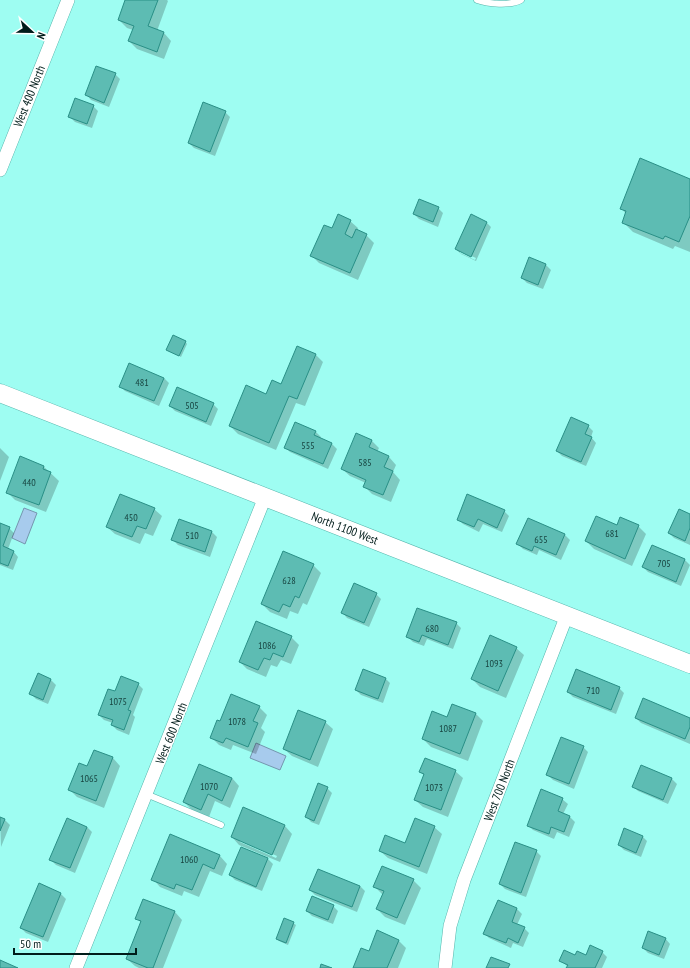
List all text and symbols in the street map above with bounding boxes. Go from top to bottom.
north arrow [12,12,52,52]
text: N [34,30,49,41]
street label: West 400 North [10,63,48,129]
house number: 481 [135,376,149,389]
house number: 505 [185,399,199,412]
house number: 555 [301,439,315,452]
house number: 585 [358,456,372,469]
house number: 440 [22,476,36,489]
street label: North 1100 West [310,508,381,548]
house number: 450 [124,511,138,524]
house number: 681 [605,527,619,540]
house number: 510 [185,529,199,542]
house number: 655 [534,533,548,546]
house number: 705 [657,557,671,570]
house number: 628 [282,574,296,587]
house number: 680 [425,622,439,635]
house number: 1086 [258,639,277,652]
house number: 1093 [485,657,503,670]
house number: 710 [586,684,600,697]
house number: 1075 [109,695,127,708]
street label: West 600 North [152,700,190,766]
house number: 1078 [228,715,246,728]
house number: 1087 [439,722,457,735]
street label: West 700 North [480,757,518,823]
house number: 1065 [80,772,98,785]
house number: 1070 [200,780,219,793]
house number: 1073 [425,781,443,794]
house number: 1060 [180,853,199,866]
scale bar [14,930,136,956]
text: 50 m [20,936,41,951]

